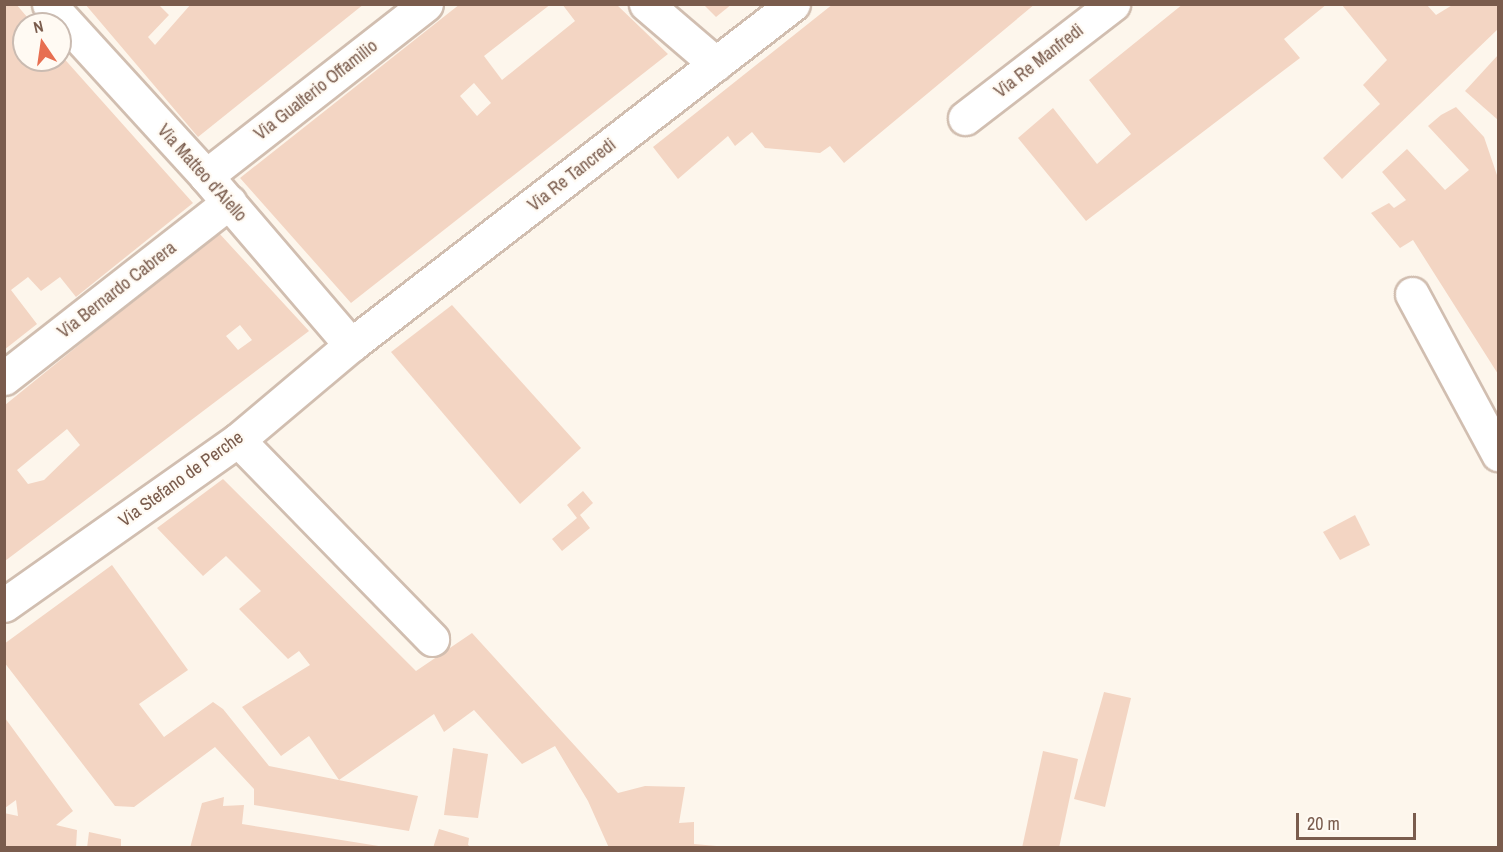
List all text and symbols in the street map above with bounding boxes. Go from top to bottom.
north arrow [12,12,72,72]
text: N [31,15,45,38]
street label: Via Re Manfredi [990,19,1088,103]
street label: Via Gualterio Offamilio [250,35,382,145]
street label: Via Matteo d'Aiello [153,120,251,226]
street label: Via Re Tancredi [524,134,620,216]
street label: Via Bernardo Cabrera [54,237,180,343]
street label: Via Stefano de Perche [115,427,247,531]
scale bar [1299,801,1419,839]
text: 20 m [1307,811,1340,836]

